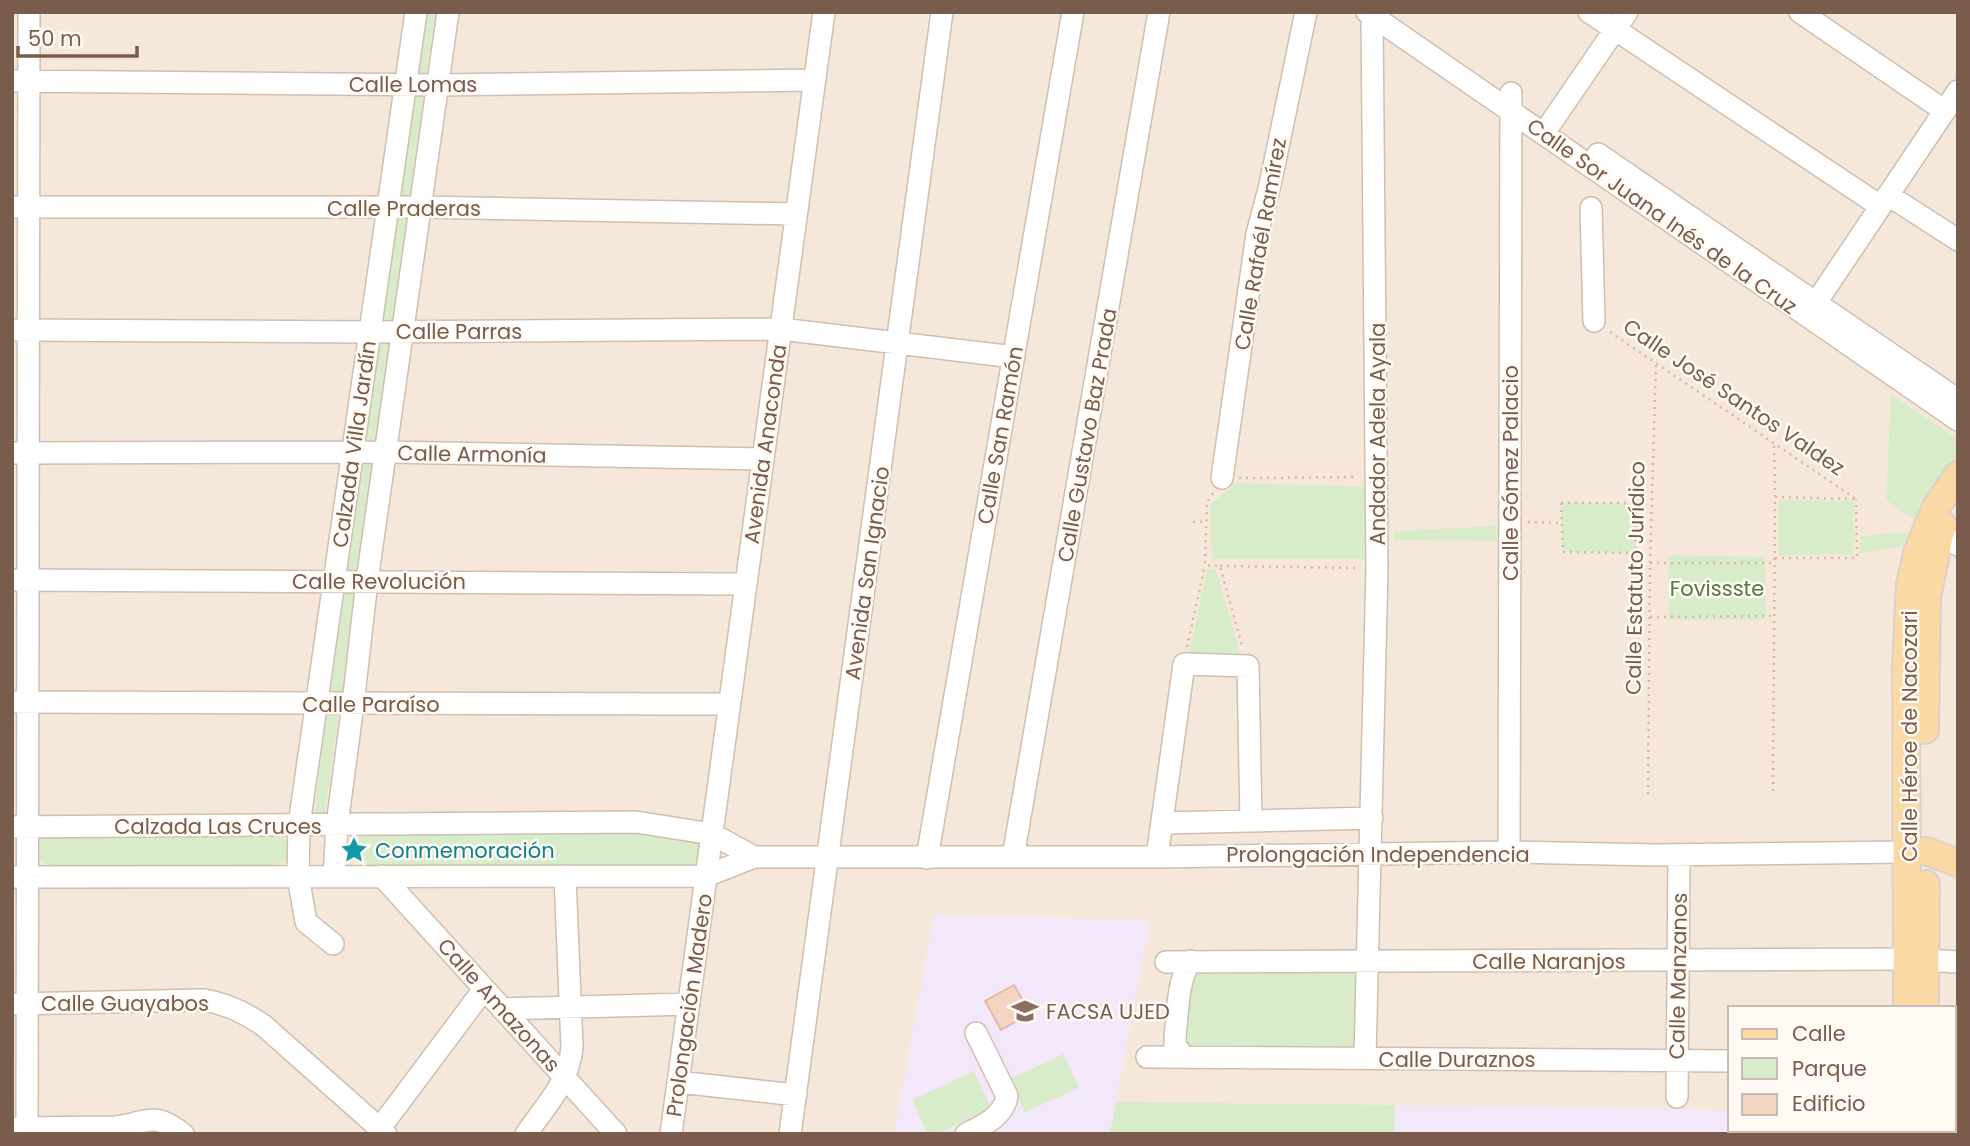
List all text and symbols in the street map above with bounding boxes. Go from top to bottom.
scale bar [18,14,136,58]
text: 50 m [28,24,82,53]
street label: Calle Lomas [349,70,477,99]
street label: Calle Sor Juana Inés de la Cruz [1521,111,1803,321]
street label: Calle Rafaél Ramírez [1227,135,1293,353]
street label: Calle Praderas [327,194,481,223]
street label: Calle Gustavo Baz Prada [1050,306,1124,564]
street label: Calle José Santos Valdez [1618,312,1850,482]
street label: Calle Parras [396,317,522,346]
street label: Andador Adela Ayala [1363,323,1392,545]
street label: Calzada Villa Jardín [325,339,383,549]
street label: Avenida Anaconda [737,342,793,546]
street label: Calle San Ramón [970,344,1030,526]
street label: Calle Gómez Palacio [1496,365,1525,581]
street label: Calle Armonía [397,438,547,470]
street label: Calle Estatuto Jurídico [1618,461,1652,695]
street label: Avenida San Ignacio [838,464,896,682]
street label: Calle Revolución [292,567,466,596]
park label: Fovissste [1670,574,1764,603]
street label: Calle Héroe de Nacozari [1895,610,1924,862]
street label: Calle Paraíso [302,690,440,719]
street label: Calzada Las Cruces [114,812,322,841]
place icon: Conmemoración [339,835,369,865]
place label: Conmemoración [375,836,555,865]
street label: Prolongación Independencia [1226,840,1530,869]
street label: Prolongación Madero [659,892,719,1118]
street label: Calle Manzanos [1662,892,1694,1060]
street label: Calle Amazonas [431,932,567,1078]
street label: Calle Naranjos [1472,947,1626,976]
street label: Calle Guayabos [41,989,209,1018]
school or university icon: FACSA UJED [1010,996,1040,1026]
place label: FACSA UJED [1046,997,1170,1026]
legend [1728,1006,1956,1132]
text: Calle [1792,1019,1846,1048]
street label: Calle Duraznos [1378,1045,1536,1074]
text: Parque [1792,1054,1867,1083]
text: Edificio [1792,1089,1866,1118]

